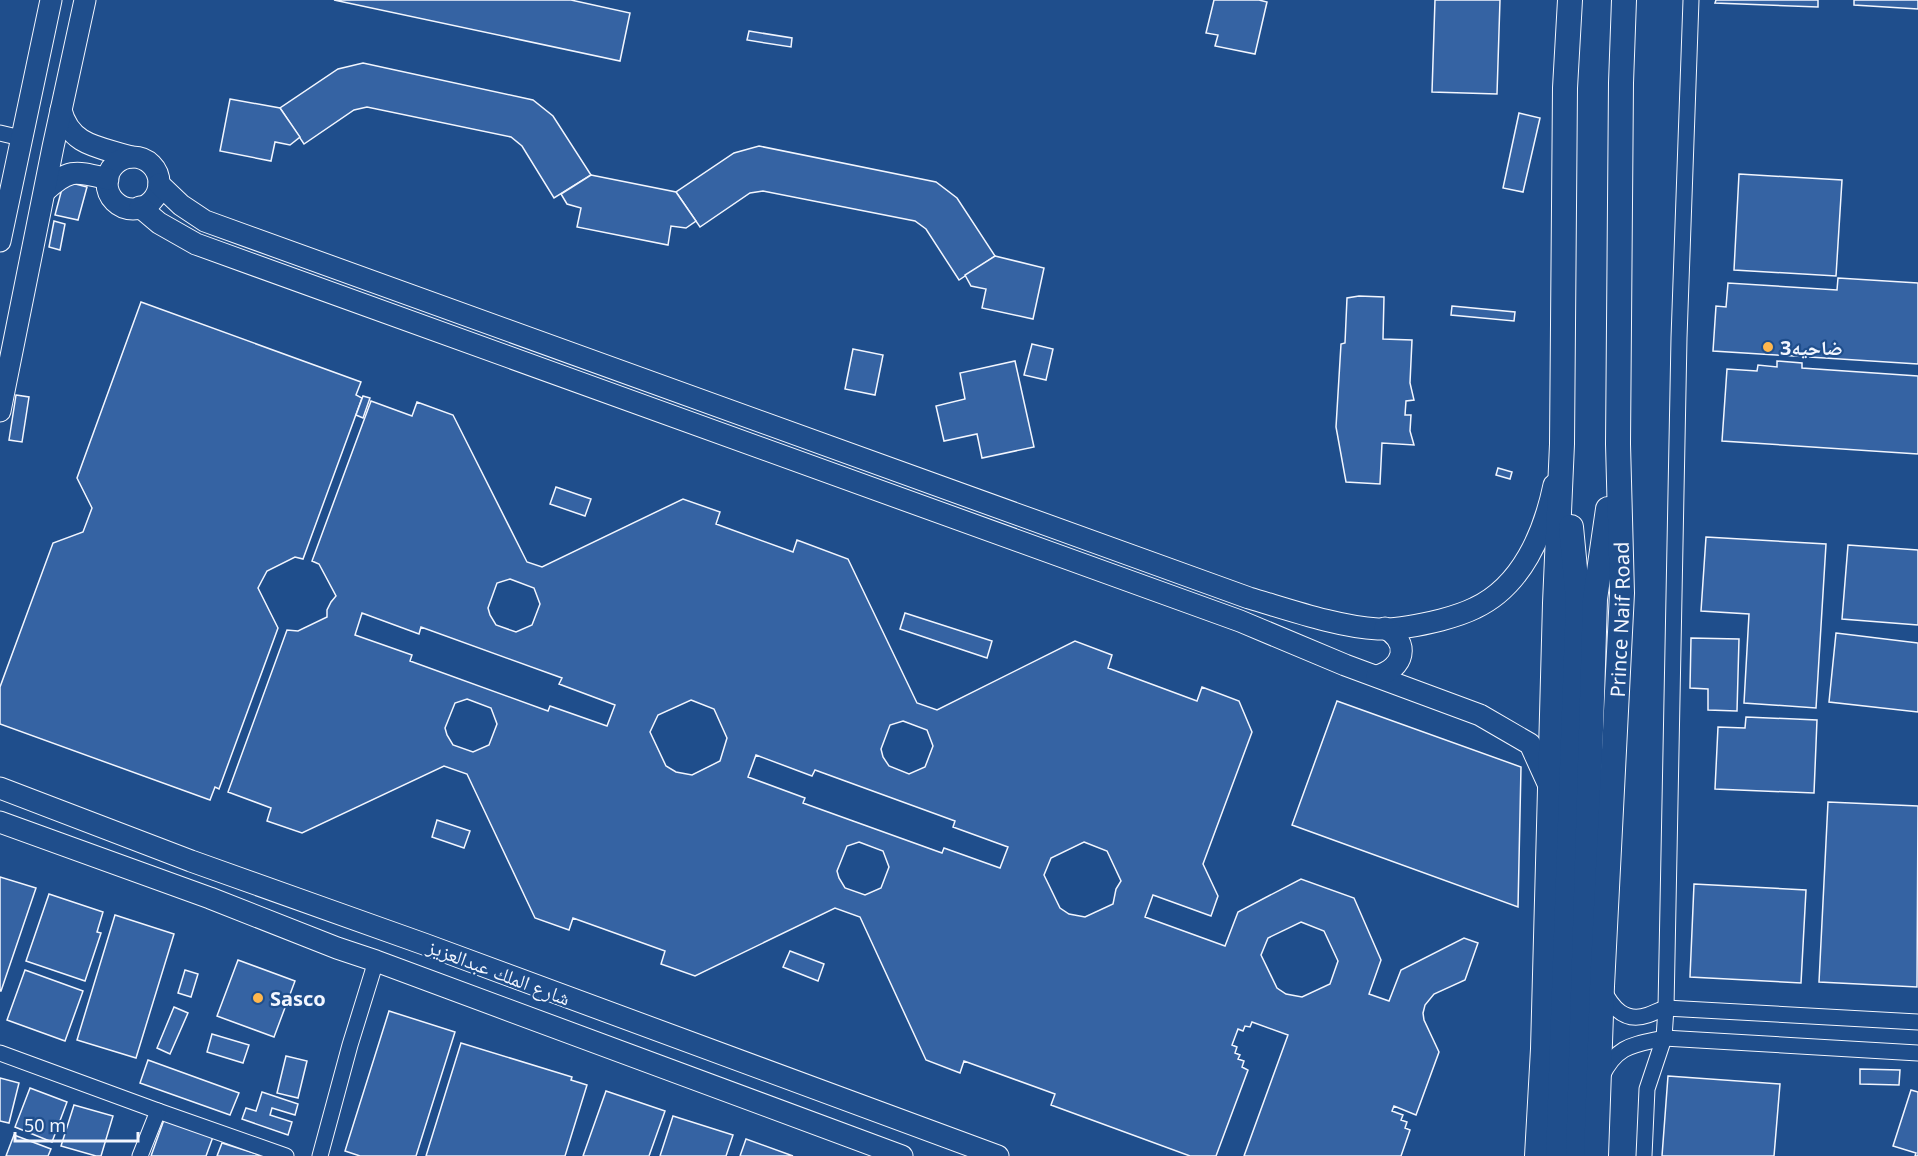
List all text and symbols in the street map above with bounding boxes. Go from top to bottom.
place label: ضاحيه3 [1780,334,1843,361]
marker: ضاحيه3 [1761,340,1775,354]
street label: Prince Naif Road [1603,541,1636,698]
street label: شارع الملك عبدالعزيز [423,932,574,1012]
place label: Sasco [270,985,326,1012]
marker: Sasco [251,991,265,1005]
scale bar [15,1105,138,1143]
text: 50 m [24,1113,66,1137]

